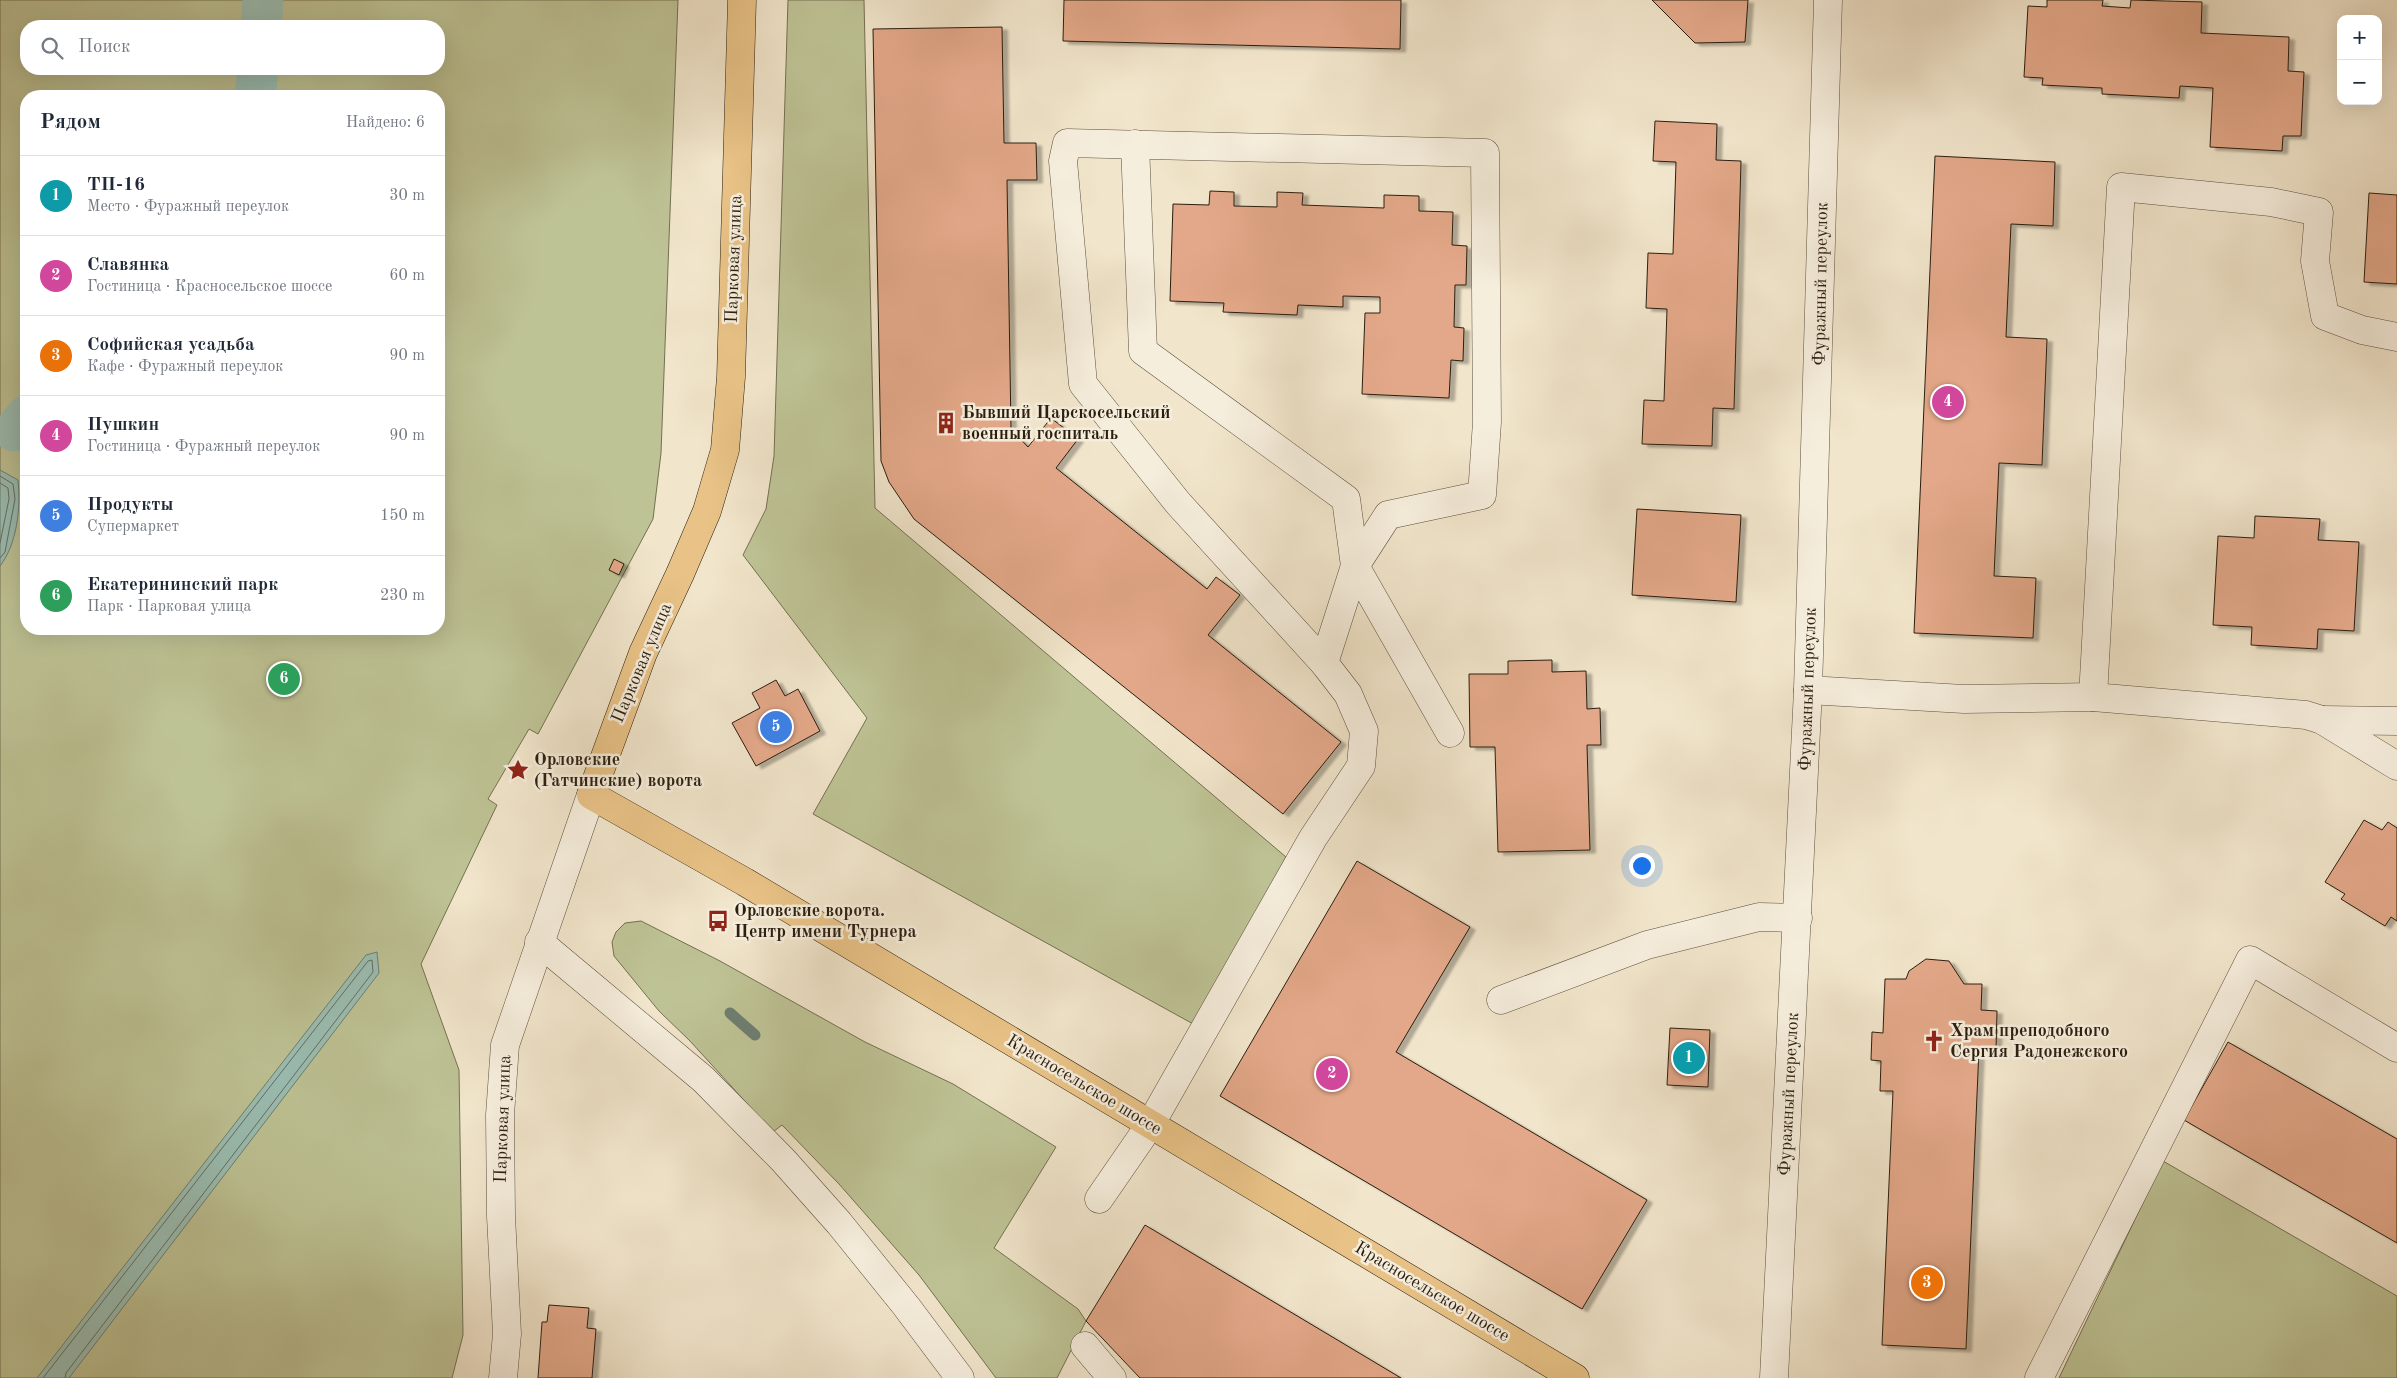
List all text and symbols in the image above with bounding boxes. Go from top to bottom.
map controls [2337,15,2382,105]
button: + [2337,15,2382,60]
search box [20,20,445,75]
icon: search [38,34,66,62]
text: Поиск [78,38,130,57]
button: − [2337,60,2382,105]
text: Рядом [40,112,101,133]
text: Найдено: 6 [346,115,425,131]
text: ТП-16 [87,176,145,195]
text: 1 [51,188,61,204]
text: 30 m [389,188,425,204]
street label: Парковая улица [723,194,745,323]
text: Место · Фуражный переулок [87,199,289,215]
street label: Фуражный переулок [1811,202,1831,366]
text: Славянка [87,256,169,275]
text: 2 [51,268,61,284]
text: 60 m [389,268,425,284]
text: Гостиница · Красносельское шоссе [87,279,332,295]
text: Софийская усадьба [87,336,255,355]
text: 3 [51,348,61,364]
text: 90 m [389,348,425,364]
text: Кафе · Фуражный переулок [87,359,283,375]
pin: 4 [1932,383,1964,421]
place label: Бывший Царскосельский военный госпиталь [962,404,1170,443]
building icon: Бывший Царскосельский военный госпиталь [933,410,959,436]
text: Пушкин [87,416,159,435]
text: 4 [51,428,61,444]
text: 90 m [389,428,425,444]
text: Гостиница · Фуражный переулок [87,439,320,455]
text: Продукты [87,496,174,515]
text: 5 [51,508,61,524]
text: 150 m [380,508,425,524]
text: Супермаркет [87,519,179,535]
text: Екатерининский парк [87,576,278,595]
text: 6 [51,588,61,604]
text: 230 m [380,588,425,604]
text: Парк · Парковая улица [87,599,251,615]
street label: Парковая улица [609,600,675,726]
street label: Фуражный переулок [1796,607,1820,771]
pin: 6 [268,660,300,698]
pin: 5 [760,708,792,746]
place label: Орловские (Гатчинские) ворота [534,751,702,790]
place icon: Орловские (Гатчинские) ворота [505,757,531,783]
your location [1629,853,1655,879]
place label: Орловские ворота. Центр имени Турнера [734,902,917,941]
bus stop icon: Орловские ворота. Центр имени Турнера [705,908,731,934]
street label: Фуражный переулок [1776,1012,1802,1176]
place label: Храм преподобного Сергия Радонежского [1950,1022,2128,1061]
church icon: Храм преподобного Сергия Радонежского [1921,1028,1947,1054]
street label: Красносельское шоссе [1003,1032,1165,1138]
pin: 1 [1673,1039,1705,1077]
street label: Парковая улица [492,1054,514,1183]
pin: 2 [1316,1055,1348,1093]
street label: Красносельское шоссе [1351,1239,1513,1345]
pin: 3 [1911,1264,1943,1302]

